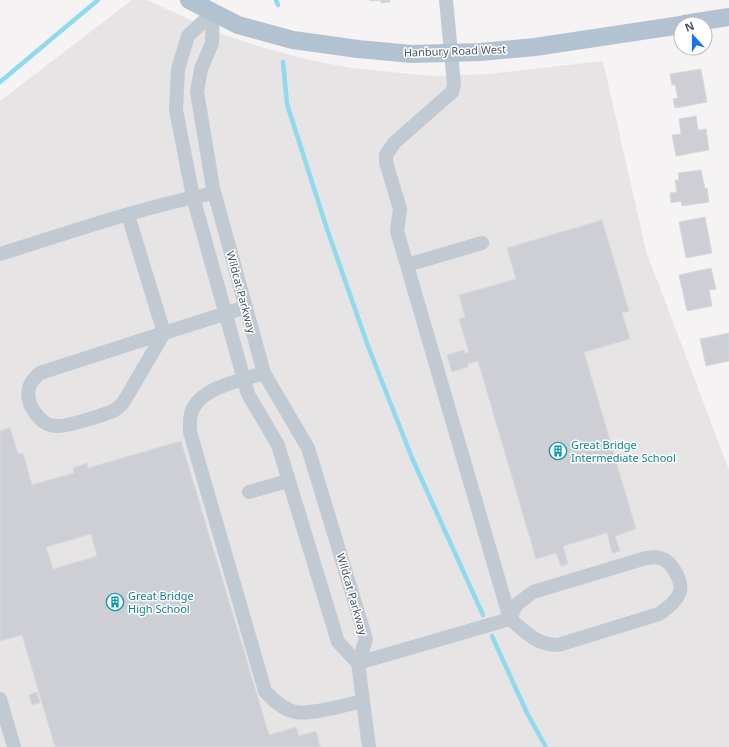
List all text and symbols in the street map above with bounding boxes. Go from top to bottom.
north arrow [673,16,713,56]
text: N [682,18,696,35]
street label: Hanbury Road West [404,41,506,60]
street label: Wildcat Parkway [223,249,260,335]
place label: Great Bridge Intermediate School [571,437,676,465]
building icon: Great Bridge Intermediate School [548,441,568,461]
street label: Wildcat Parkway [334,551,371,637]
place label: Great Bridge High School [128,588,194,616]
building icon: Great Bridge High School [105,592,125,612]

